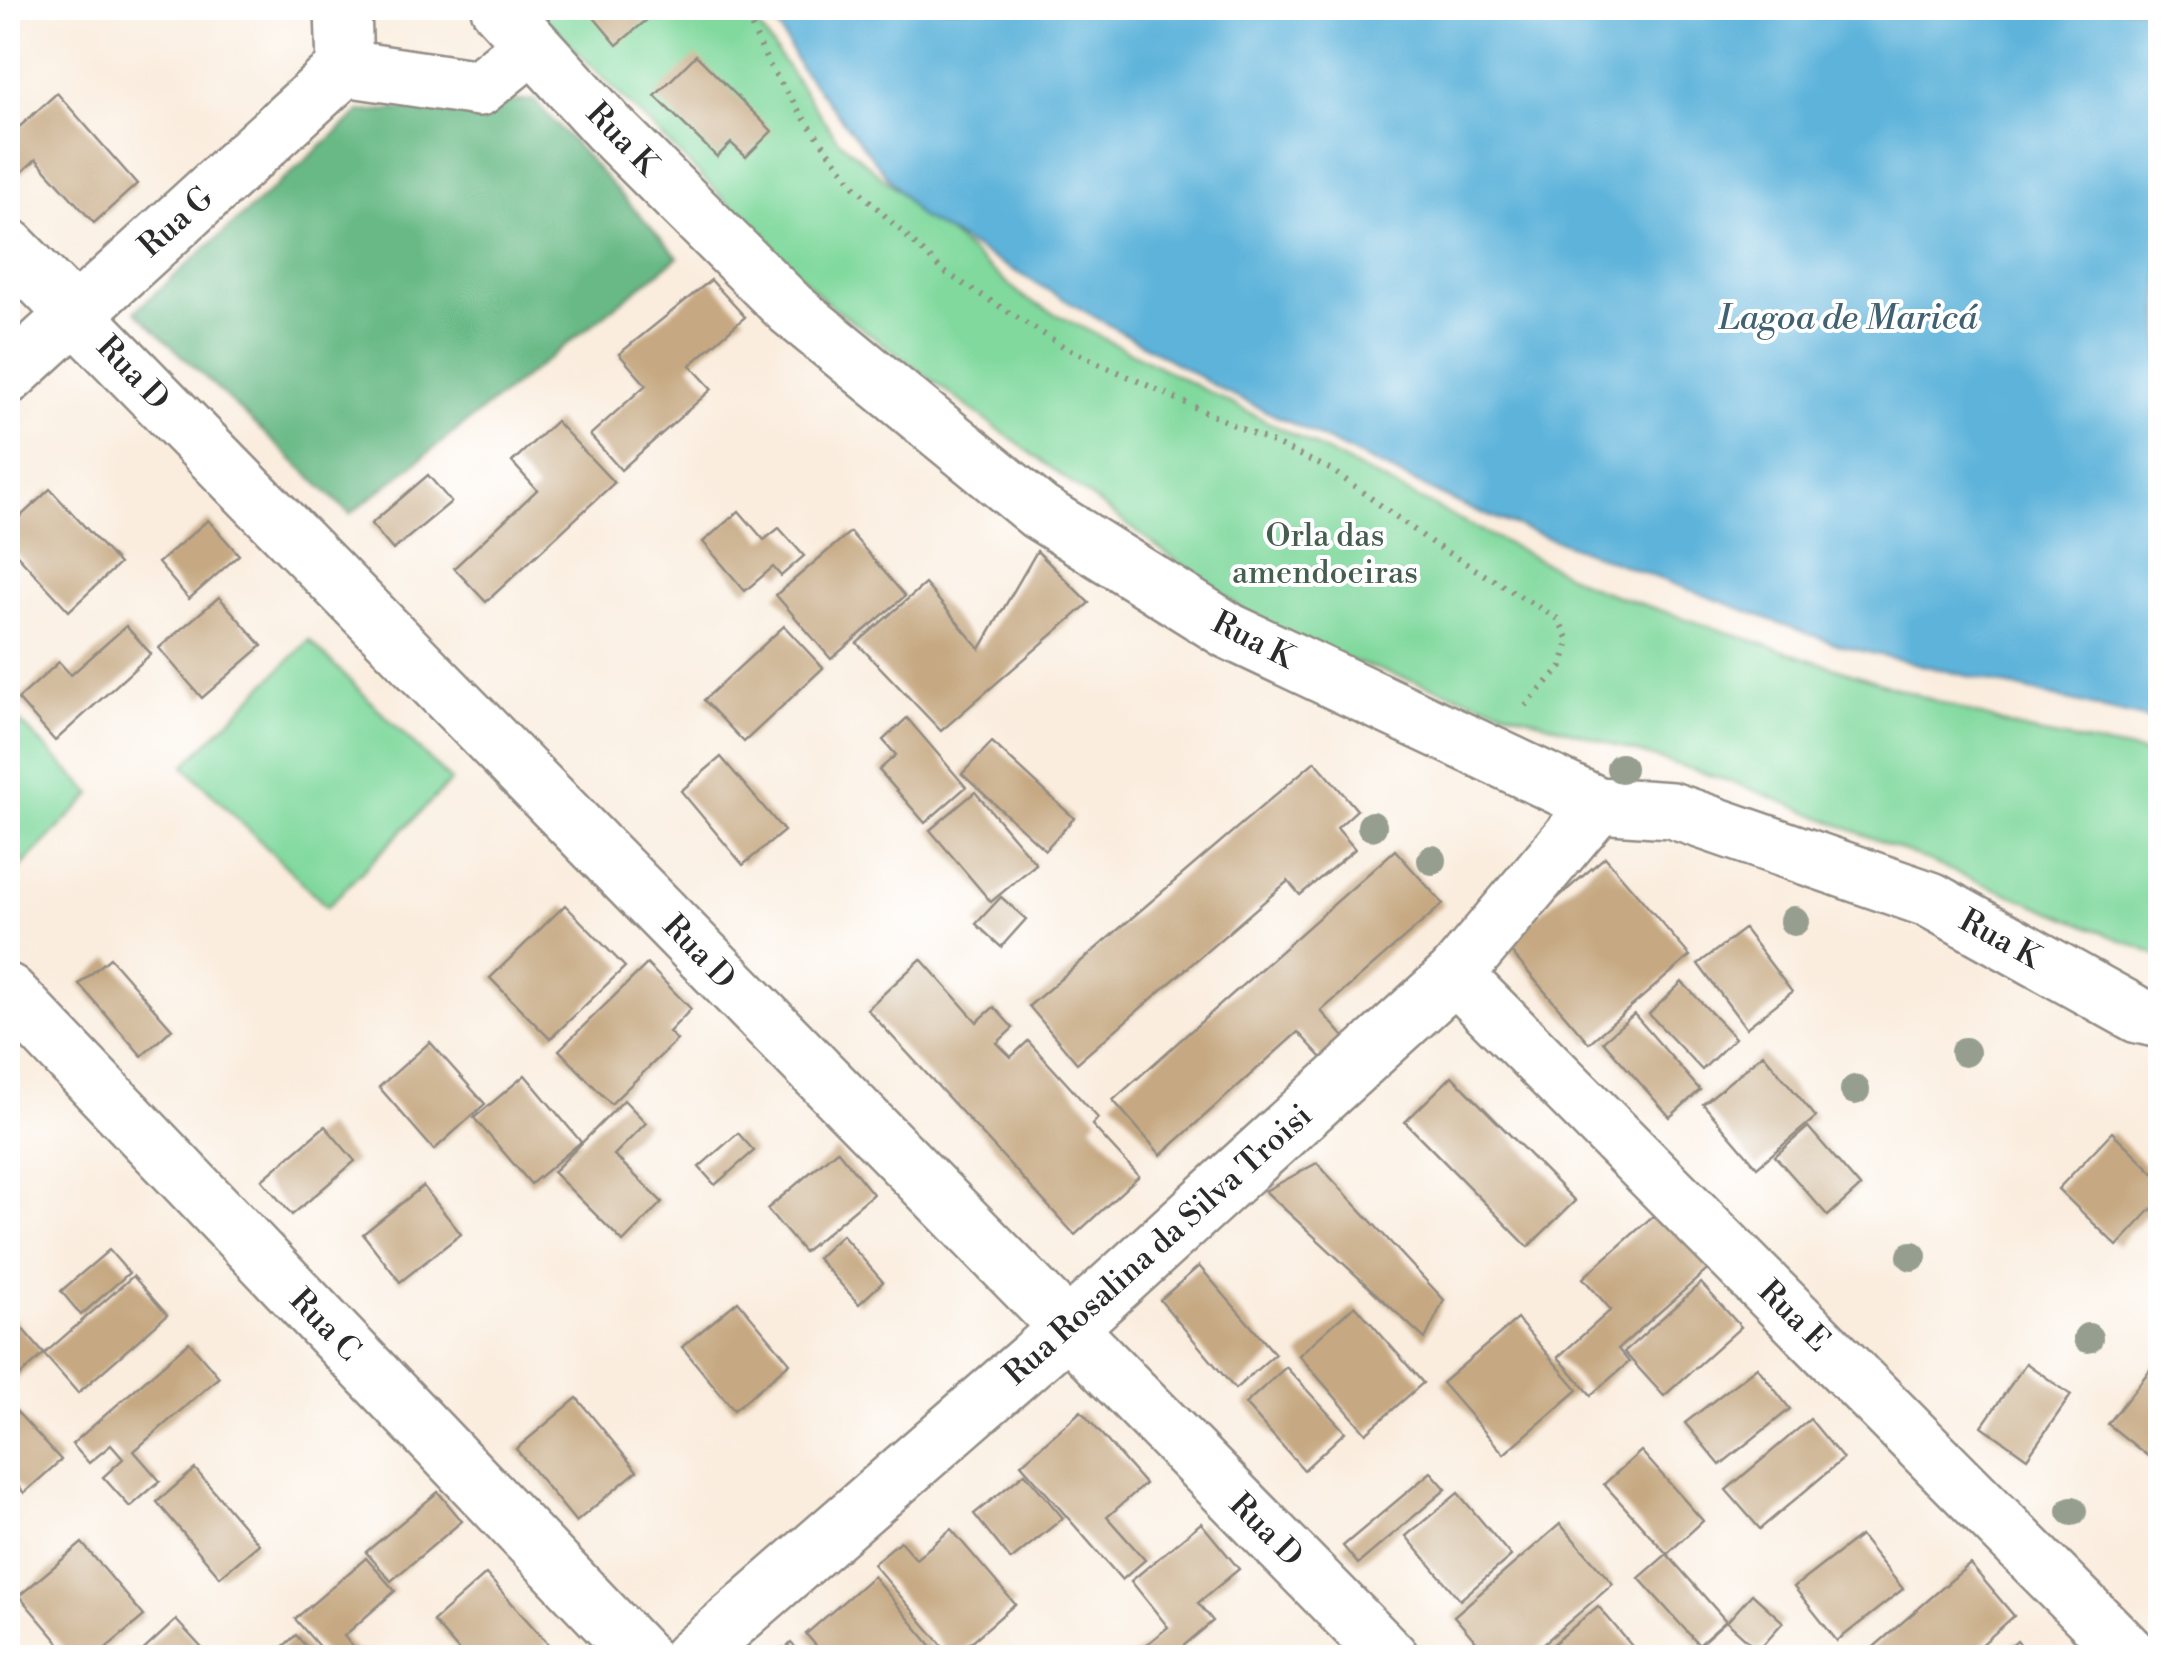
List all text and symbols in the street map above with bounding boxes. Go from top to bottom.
street label: Rua K [578,94,668,186]
street label: Rua G [130,178,222,266]
water label: Lagoa de Maricá [1718,297,1978,340]
street label: Rua D [88,327,178,419]
park label: Orla das amendoeiras [1232,516,1418,593]
street label: Rua K [1205,603,1303,679]
street label: Rua K [1952,901,2050,979]
street label: Rua D [654,906,744,998]
street label: Rua Rosalina da Silva Troisi [996,1096,1320,1394]
street label: Rua E [1750,1272,1838,1360]
street label: Rua C [281,1280,369,1370]
street label: Rua D [1221,1485,1311,1575]

